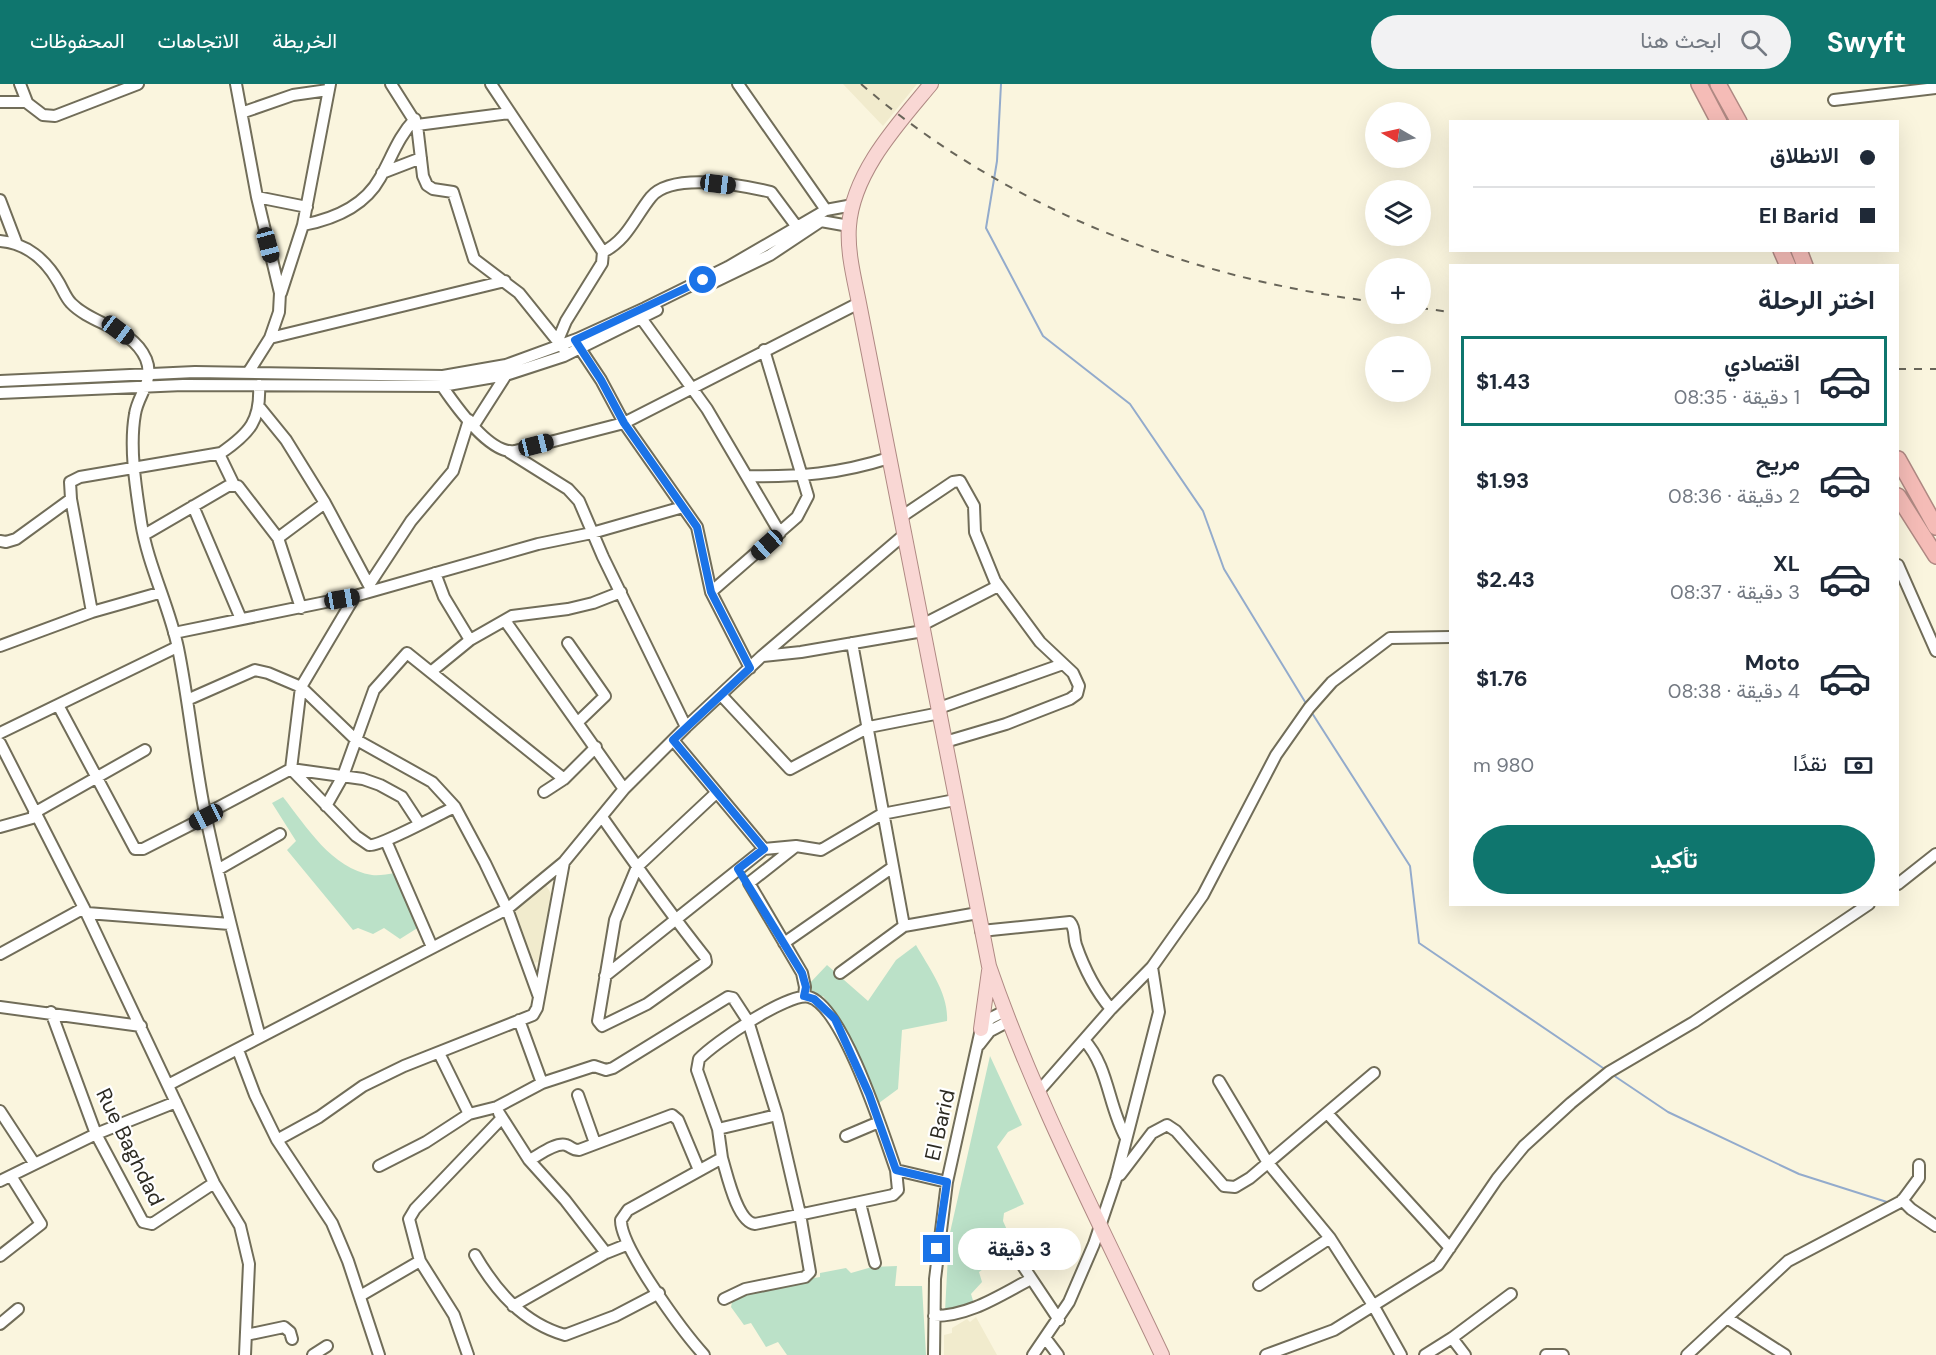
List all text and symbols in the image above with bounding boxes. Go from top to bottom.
search box [1371,15,1791,69]
text: Swyft [1827,24,1906,61]
text: ابحث هنا [1640,26,1722,55]
icon: search [1737,26,1770,59]
text: المحفوظات [30,27,125,55]
text: الاتجاهات [158,27,239,55]
text: الخريطة [272,27,337,55]
north arrow [1365,102,1431,168]
map controls [1365,102,1431,402]
text: الانطلاق [1770,141,1839,170]
car [699,173,737,195]
button: layers [1365,180,1431,246]
text: El Barid [1759,201,1839,230]
car [255,225,281,265]
button: + [1365,258,1431,324]
route start [689,266,716,293]
text: اختر الرحلة [1758,282,1875,317]
car [98,312,138,348]
button: − [1365,336,1431,402]
text: اقتصادي [1724,349,1800,378]
icon: car [1818,354,1872,408]
text: $1.43 [1476,367,1530,396]
text: 1 دقيقة · 08:35 [1674,384,1800,410]
car [516,432,556,458]
text: مريح [1756,448,1800,477]
icon: car [1818,453,1872,507]
text: $1.93 [1476,466,1529,495]
text: 2 دقيقة · 08:36 [1668,483,1800,509]
car [748,526,786,564]
text: XL [1773,549,1800,578]
icon: car [1818,552,1872,606]
text: $2.43 [1476,565,1535,594]
text: 3 دقيقة · 08:37 [1670,579,1800,605]
car [323,587,361,611]
text: Moto [1745,648,1800,677]
icon: car [1818,651,1872,705]
text: $1.76 [1476,664,1528,693]
text: 4 دقيقة · 08:38 [1668,678,1800,704]
text: نقدًا [1793,749,1827,778]
icon: cash [1842,749,1875,782]
text: 980 m [1473,752,1534,778]
car [186,801,226,833]
button: تأكيد [1473,825,1875,894]
street label: Rue Baghdad [89,1083,171,1211]
street label: El Barid [918,1087,962,1163]
callout: 3 دقيقة [958,1228,1081,1270]
route end [923,1235,950,1262]
text: 3 دقيقة [988,1236,1051,1262]

